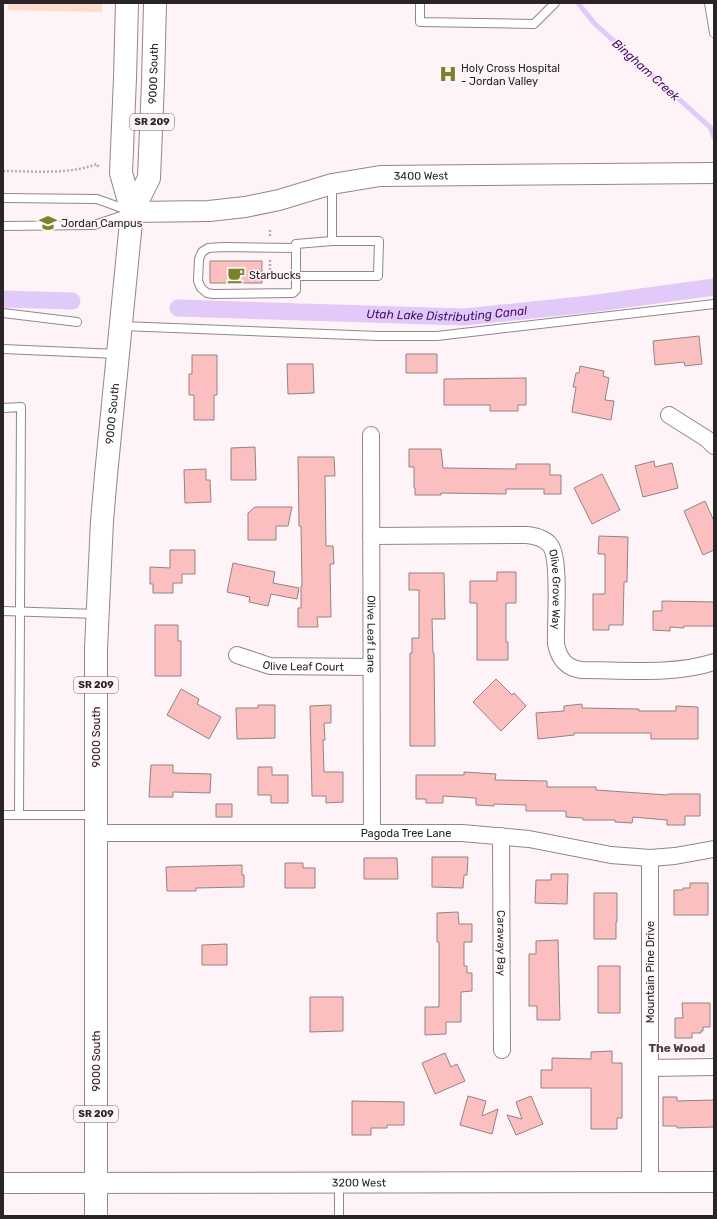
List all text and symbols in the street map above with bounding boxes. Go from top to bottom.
water label: Bingham Creek [610,36,683,104]
street label: 9000 South [146,43,160,104]
place label: Holy Cross Hospital - Jordan Valley [461,62,560,88]
hospital icon: Holy Cross Hospital - Jordan Valley [438,64,458,84]
road number: SR 209 [130,114,174,130]
street label: 3400 West [394,169,449,182]
school or university icon: Jordan Campus [38,213,58,233]
place label: Jordan Campus [61,217,143,230]
cafe icon: Starbucks [226,265,246,285]
place label: Starbucks [249,269,301,282]
water label: Utah Lake Distributing Canal [366,303,529,324]
street label: 9000 South [103,383,122,445]
street label: Olive Grove Way [546,548,563,630]
street label: Olive Leaf Lane [365,595,378,673]
street label: Olive Leaf Court [261,657,345,673]
road number: SR 209 [74,677,118,693]
street label: 9000 South [90,707,103,767]
street label: Pagoda Tree Lane [361,827,451,840]
street label: Caraway Bay [495,910,508,976]
street label: Mountain Pine Drive [644,921,657,1023]
street label: 9000 South [90,1031,103,1091]
district label: The Wood [649,1041,705,1055]
road number: SR 209 [74,1106,118,1122]
street label: 3200 West [332,1176,387,1189]

